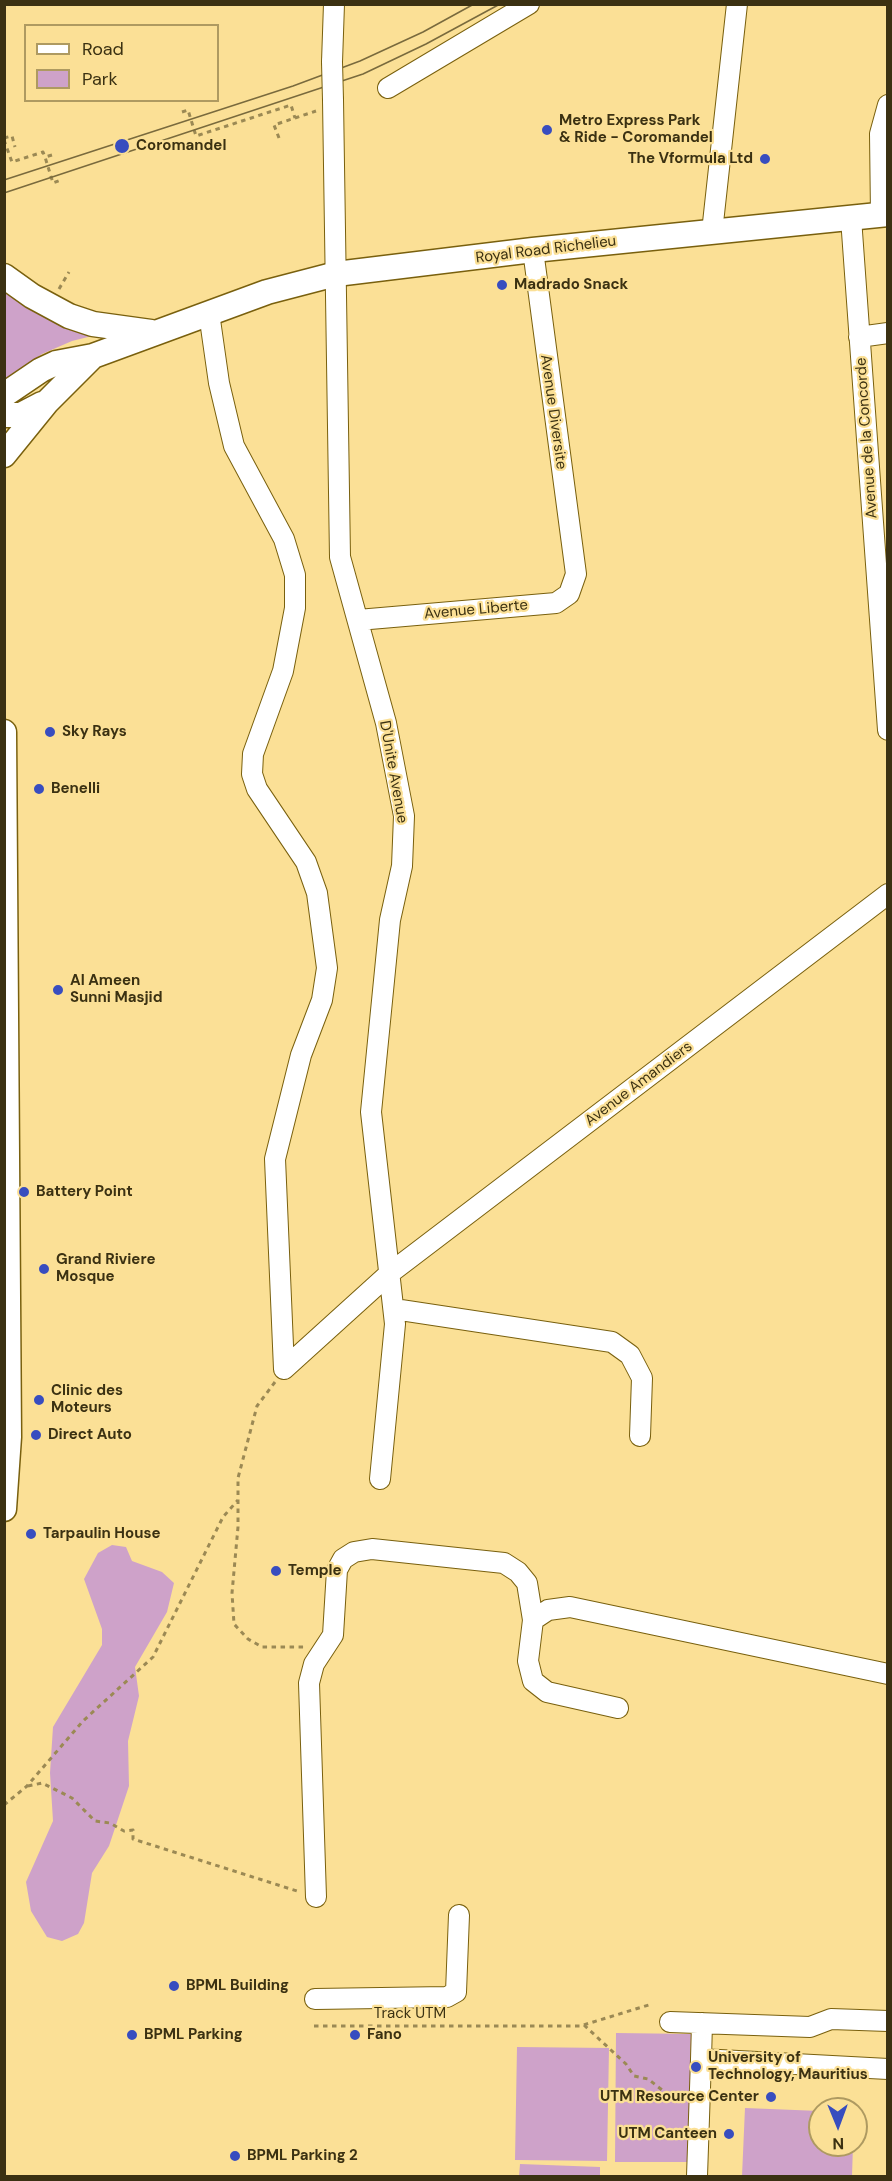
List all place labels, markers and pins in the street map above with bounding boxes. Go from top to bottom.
place label: Metro Express Park & Ride - Coromandel [559,112,713,147]
marker: Metro Express Park & Ride - Coromandel [540,123,554,137]
marker: Coromandel [113,137,131,155]
place label: Coromandel [136,137,226,155]
place label: The Vformula Ltd [628,150,753,168]
marker: The Vformula Ltd [758,152,772,166]
place label: Madrado Snack [514,276,628,294]
marker: Madrado Snack [495,278,509,292]
place label: Sky Rays [62,723,127,741]
marker: Sky Rays [43,725,57,739]
place label: Benelli [51,780,100,798]
marker: Benelli [32,782,46,796]
place label: Al Ameen Sunni Masjid [70,972,163,1007]
marker: Al Ameen Sunni Masjid [51,983,65,997]
place label: Battery Point [36,1183,133,1201]
marker: Battery Point [17,1185,31,1199]
place label: Grand Riviere Mosque [56,1251,155,1286]
marker: Grand Riviere Mosque [37,1262,51,1276]
place label: Clinic des Moteurs [51,1382,123,1417]
marker: Clinic des Moteurs [32,1393,46,1407]
place label: Direct Auto [48,1426,132,1444]
marker: Direct Auto [29,1428,43,1442]
place label: Tarpaulin House [43,1525,160,1543]
marker: Tarpaulin House [24,1527,38,1541]
place label: Temple [288,1562,342,1580]
marker: Temple [269,1564,283,1578]
place label: BPML Building [186,1977,289,1995]
marker: BPML Building [167,1979,181,1993]
place label: BPML Parking [144,2026,243,2044]
place label: Fano [367,2026,402,2044]
marker: BPML Parking [125,2028,139,2042]
marker: Fano [348,2028,362,2042]
place label: University of Technology, Mauritius [708,2049,868,2084]
marker: University of Technology, Mauritius [689,2060,703,2074]
place label: UTM Resource Center [600,2088,759,2106]
marker: UTM Resource Center [764,2090,778,2104]
place label: UTM Canteen [618,2125,717,2143]
marker: UTM Canteen [722,2127,736,2141]
place label: BPML Parking 2 [247,2147,358,2165]
marker: BPML Parking 2 [228,2149,242,2163]

